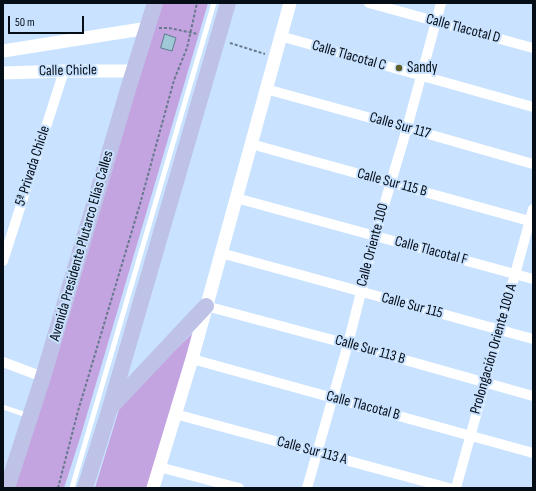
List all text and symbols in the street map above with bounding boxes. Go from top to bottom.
scale bar [10,8,86,34]
street label: Calle Tlacotal D [424,10,502,48]
text: 50 m [15,15,35,30]
street label: Calle Tlacotal C [310,37,388,75]
place label: Sandy [407,59,438,77]
street label: Calle Chicle [39,61,97,81]
marker: Sandy [394,63,404,73]
street label: Calle Sur 117 [367,109,433,143]
street label: 5ª Privada Chicle [12,124,54,208]
street label: Avenida Presidente Plutarco Elías Calles [46,149,118,343]
street label: Calle Sur 115 B [355,165,429,201]
street label: Calle Oriente 100 [353,201,393,289]
street label: Calle Tlacotal F [393,233,469,269]
street label: Prolongación Oriente 100 A [467,282,521,416]
street label: Calle Sur 115 [379,289,445,323]
street label: Calle Sur 113 B [333,331,407,369]
street label: Calle Tlacotal B [324,388,402,424]
street label: Calle Sur 113 A [275,433,349,469]

